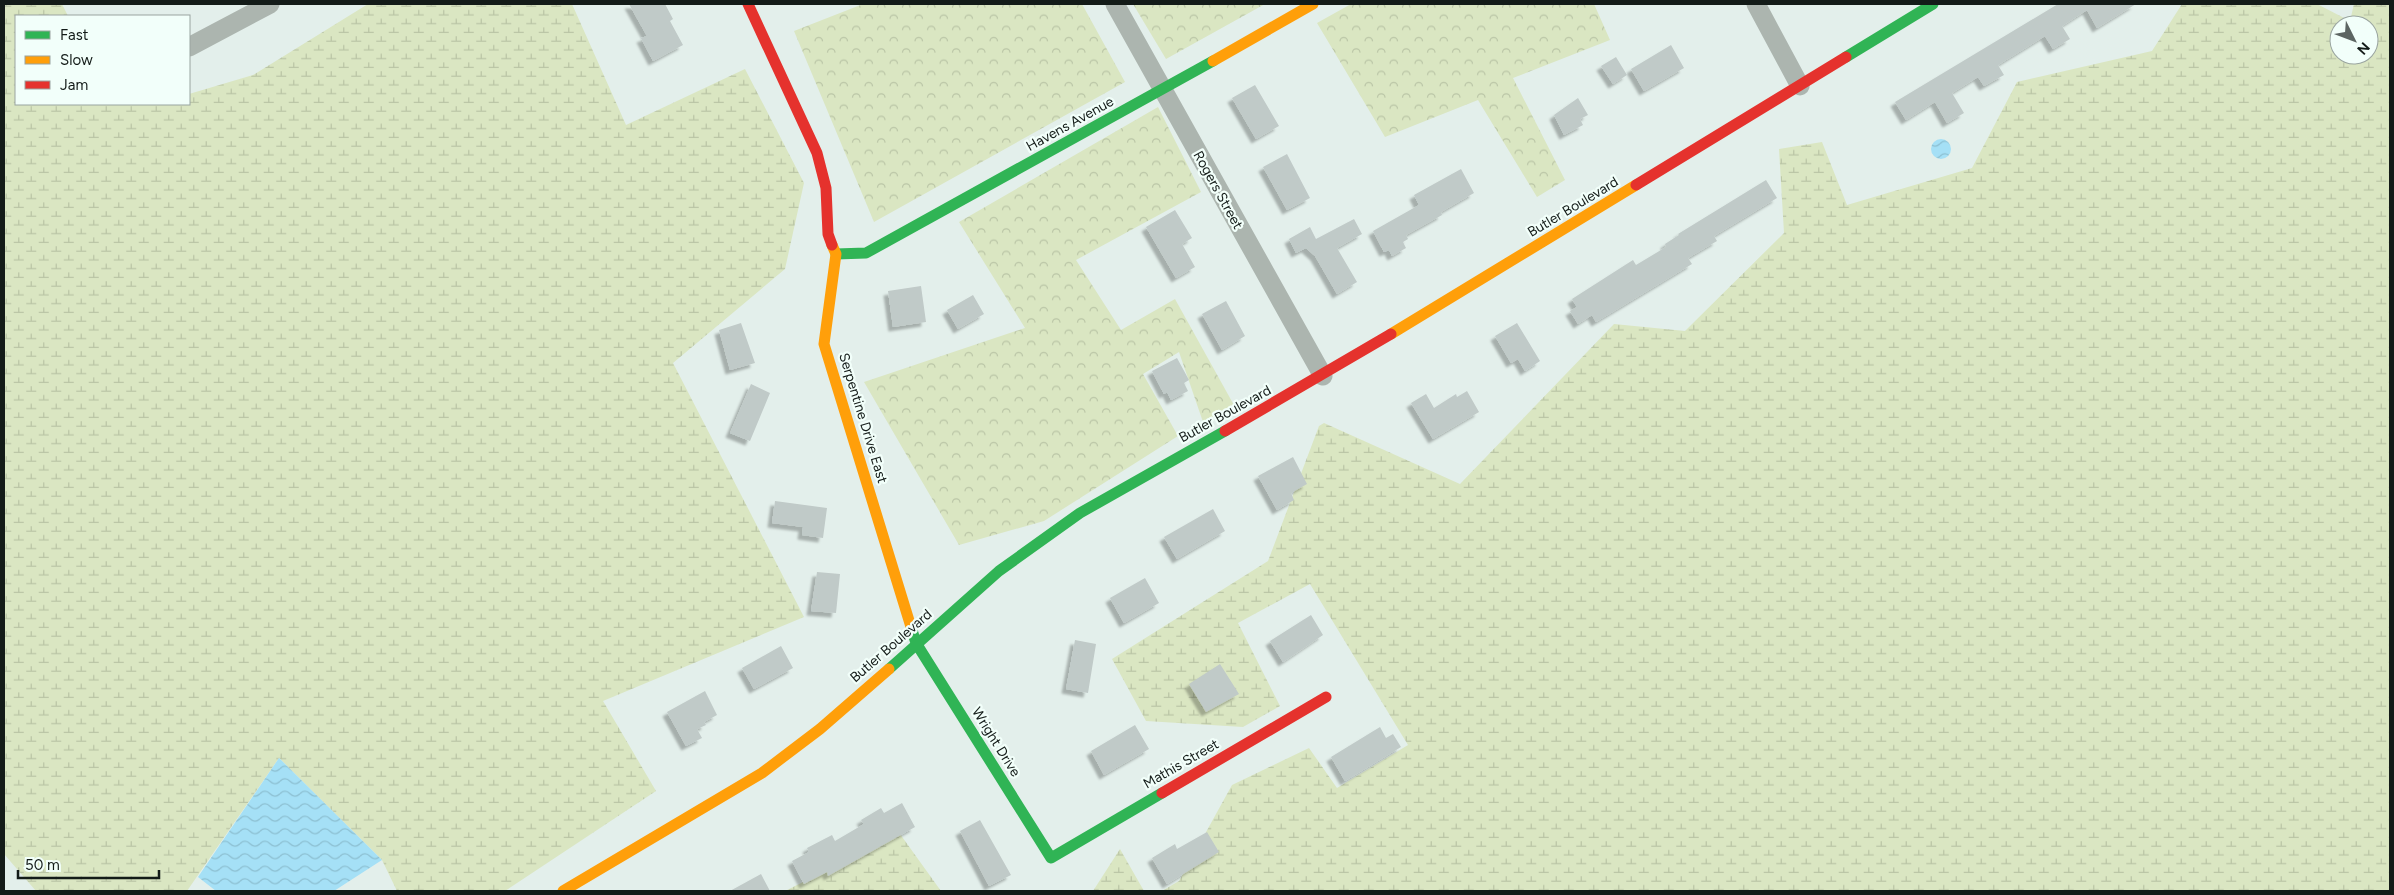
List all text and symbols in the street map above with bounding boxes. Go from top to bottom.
legend [15,15,190,105]
north arrow [2329,15,2379,65]
text: Fast [60,26,89,44]
text: N [2353,39,2373,58]
text: Slow [60,51,93,69]
text: Jam [60,76,88,94]
street label: Havens Avenue [1023,93,1117,155]
street label: Rogers Street [1190,148,1246,232]
street label: Butler Boulevard [1525,173,1621,241]
street label: Serpentine Drive East [835,351,891,485]
street label: Butler Boulevard [1176,382,1274,446]
street label: Butler Boulevard [847,606,935,686]
street label: Wright Drive [968,704,1024,780]
street label: Mathis Street [1140,736,1222,792]
scale bar [18,848,159,880]
text: 50 m [25,856,60,874]

